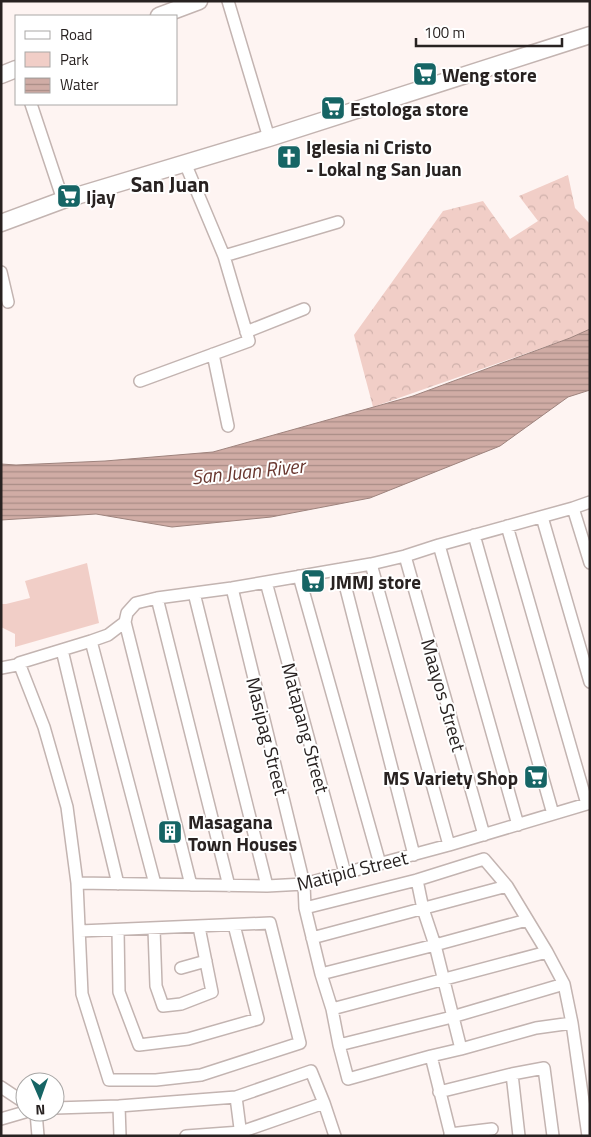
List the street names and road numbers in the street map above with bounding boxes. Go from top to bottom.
street label: Maayos Street [414,635,474,755]
street label: Matapang Street [275,659,337,797]
street label: Masipag Street [239,674,297,798]
street label: Matipid Street [293,842,411,898]

